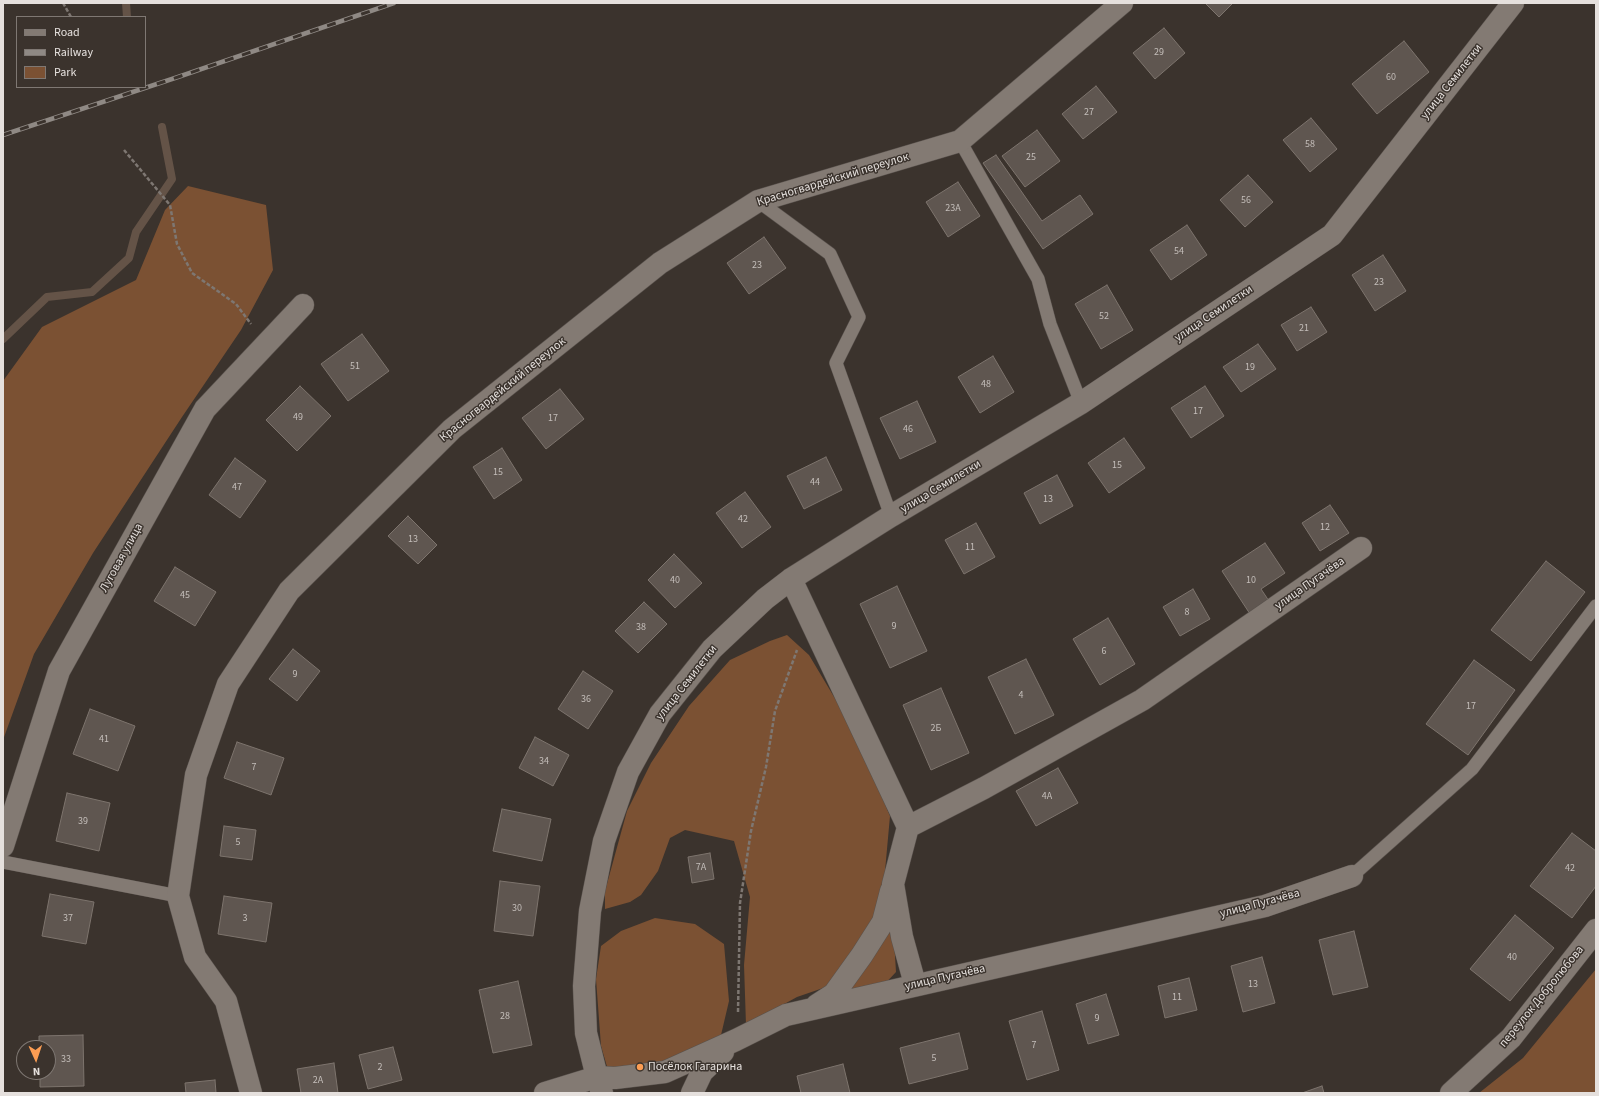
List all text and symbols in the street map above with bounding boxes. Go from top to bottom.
legend [16,16,146,88]
text: Road [54,24,80,41]
street label: улица Семилетки [1418,42,1486,122]
text: Railway [54,44,93,61]
house number: 29 [1154,47,1164,59]
text: Park [54,64,76,81]
house number: 60 [1386,72,1396,84]
house number: 27 [1084,107,1094,119]
house number: 58 [1305,139,1315,151]
street label: Красногвардейский переулок [755,150,911,210]
house number: 25 [1026,152,1036,164]
house number: 56 [1241,195,1251,207]
house number: 23А [945,203,961,215]
house number: 54 [1174,246,1184,258]
house number: 23 [752,260,762,272]
house number: 23 [1374,277,1384,289]
street label: улица Семилетки [1172,282,1256,346]
house number: 52 [1099,311,1109,323]
house number: 21 [1299,323,1309,335]
street label: Красногвардейский переулок [437,335,569,445]
house number: 51 [350,361,360,373]
house number: 19 [1245,362,1255,374]
house number: 48 [981,379,991,391]
house number: 17 [1193,406,1203,418]
house number: 49 [293,412,303,424]
house number: 17 [548,413,558,425]
house number: 46 [903,424,913,436]
street label: улица Семилетки [898,457,984,517]
house number: 15 [1112,460,1122,472]
house number: 15 [493,467,503,479]
house number: 44 [810,477,820,489]
house number: 47 [232,482,242,494]
house number: 13 [1043,494,1053,506]
house number: 42 [738,514,748,526]
street label: Луговая улица [97,521,147,595]
house number: 12 [1320,522,1330,534]
house number: 13 [408,534,418,546]
house number: 11 [965,542,975,554]
street label: улица Пугачёва [1272,555,1348,613]
house number: 40 [670,575,680,587]
house number: 10 [1246,575,1256,587]
house number: 45 [180,590,190,602]
house number: 8 [1185,607,1189,619]
house number: 9 [892,621,896,633]
house number: 38 [636,622,646,634]
street label: улица Семилетки [653,643,721,723]
house number: 6 [1102,646,1106,658]
house number: 9 [293,669,297,681]
house number: 4 [1019,690,1023,702]
house number: 36 [581,694,591,706]
house number: 17 [1466,701,1476,713]
house number: 2Б [931,723,941,735]
house number: 41 [99,734,109,746]
house number: 34 [539,756,549,768]
house number: 7 [252,762,256,774]
house number: 4А [1042,791,1052,803]
house number: 39 [78,816,88,828]
house number: 5 [236,837,240,849]
house number: 7А [696,862,706,874]
house number: 42 [1565,863,1575,875]
street label: улица Пугачёва [1219,886,1301,922]
house number: 30 [512,903,522,915]
house number: 37 [63,913,73,925]
house number: 3 [243,913,247,925]
street label: переулок Добролюбова [1497,943,1587,1051]
house number: 40 [1507,952,1517,964]
street label: улица Пугачёва [903,962,987,994]
house number: 13 [1248,979,1258,991]
house number: 11 [1172,992,1182,1004]
house number: 28 [500,1011,510,1023]
house number: 9 [1095,1013,1099,1025]
north arrow [16,1040,56,1080]
house number: 7 [1032,1040,1036,1052]
house number: 5 [932,1053,936,1065]
house number: 33 [61,1054,71,1066]
place label: Посёлок Гагарина [648,1060,742,1074]
house number: 2 [378,1062,382,1074]
marker: Посёлок Гагарина [635,1062,645,1072]
text: N [33,1064,41,1079]
house number: 2А [313,1075,323,1087]

